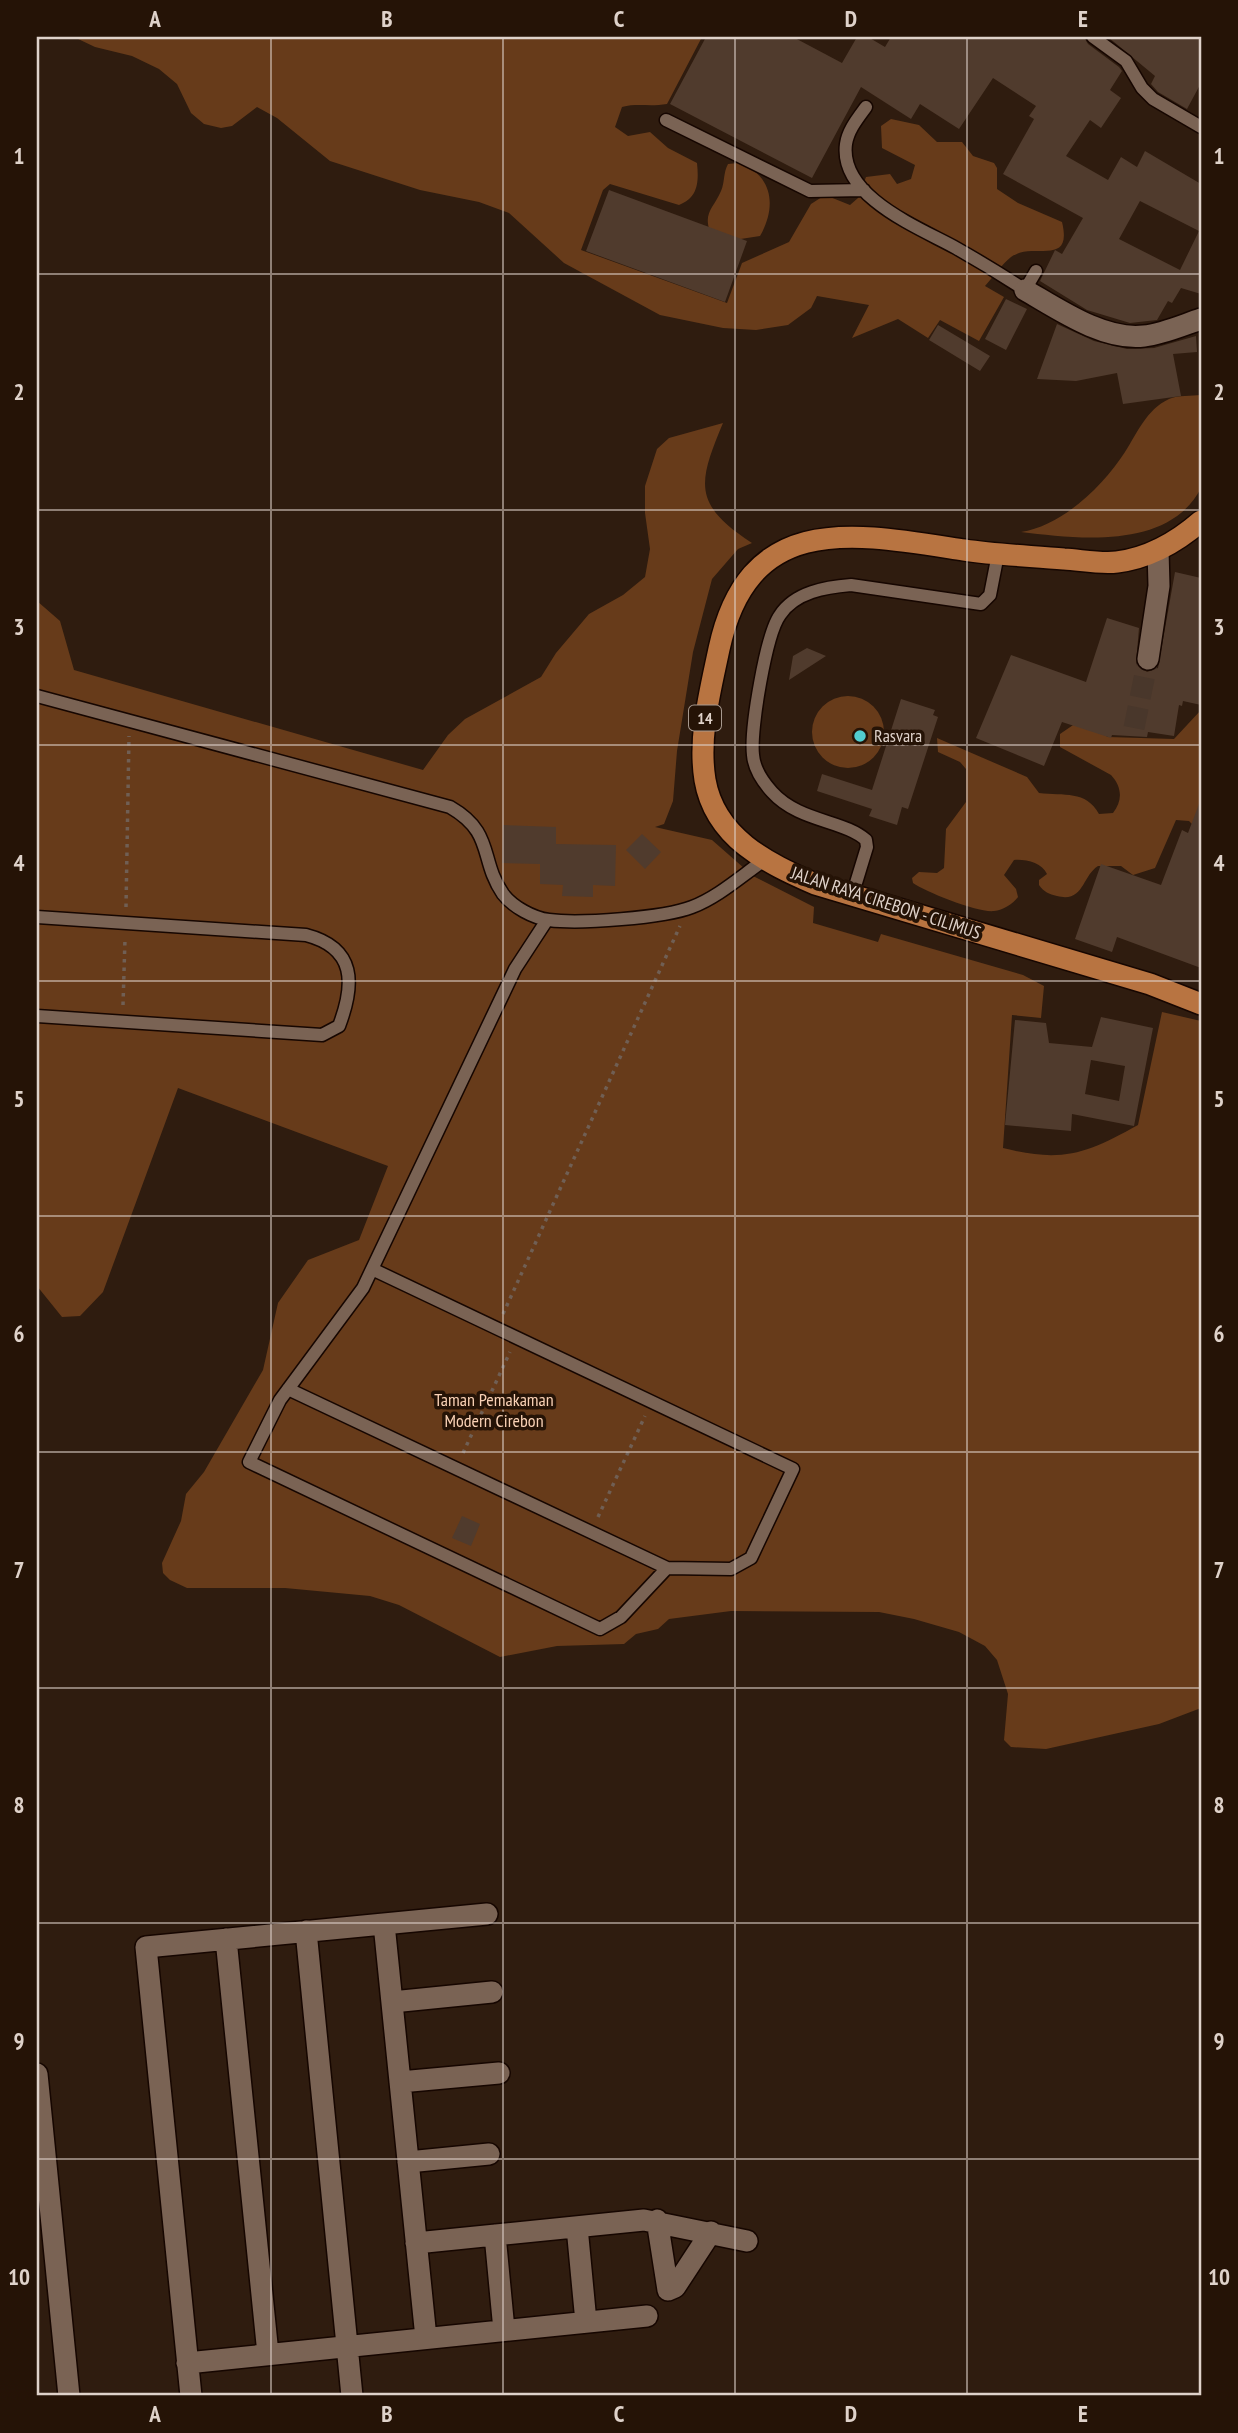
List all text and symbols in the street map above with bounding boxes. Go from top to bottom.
text: A [148,4,161,33]
text: B [381,4,393,33]
text: C [614,4,625,33]
text: D [845,4,857,33]
text: E [1078,4,1088,33]
text: 1 [14,141,25,170]
text: 1 [1214,141,1225,170]
text: 2 [14,377,25,406]
text: 2 [1214,377,1225,406]
text: 3 [14,612,25,641]
text: 3 [1214,612,1225,641]
road number: 14 [689,706,721,730]
place label: Rasvara [874,724,922,747]
marker: Rasvara [852,728,868,744]
text: 4 [14,848,25,877]
text: 4 [1214,848,1225,877]
street label: JALAN RAYA CIREBON - CILIMUS [787,861,984,944]
text: 5 [14,1084,25,1113]
text: 5 [1214,1084,1225,1113]
text: 6 [14,1319,25,1348]
text: 6 [1214,1319,1225,1348]
park label: Taman Pemakaman Modern Cirebon [434,1388,554,1432]
text: 7 [14,1555,25,1584]
text: 7 [1214,1555,1225,1584]
text: 8 [14,1790,25,1819]
text: 8 [1214,1790,1225,1819]
text: 9 [14,2026,25,2055]
text: 9 [1214,2026,1225,2055]
text: 10 [8,2262,30,2291]
text: 10 [1208,2262,1230,2291]
text: A [148,2399,161,2428]
text: B [381,2399,393,2428]
text: C [614,2399,625,2428]
text: D [845,2399,857,2428]
text: E [1078,2399,1088,2428]

